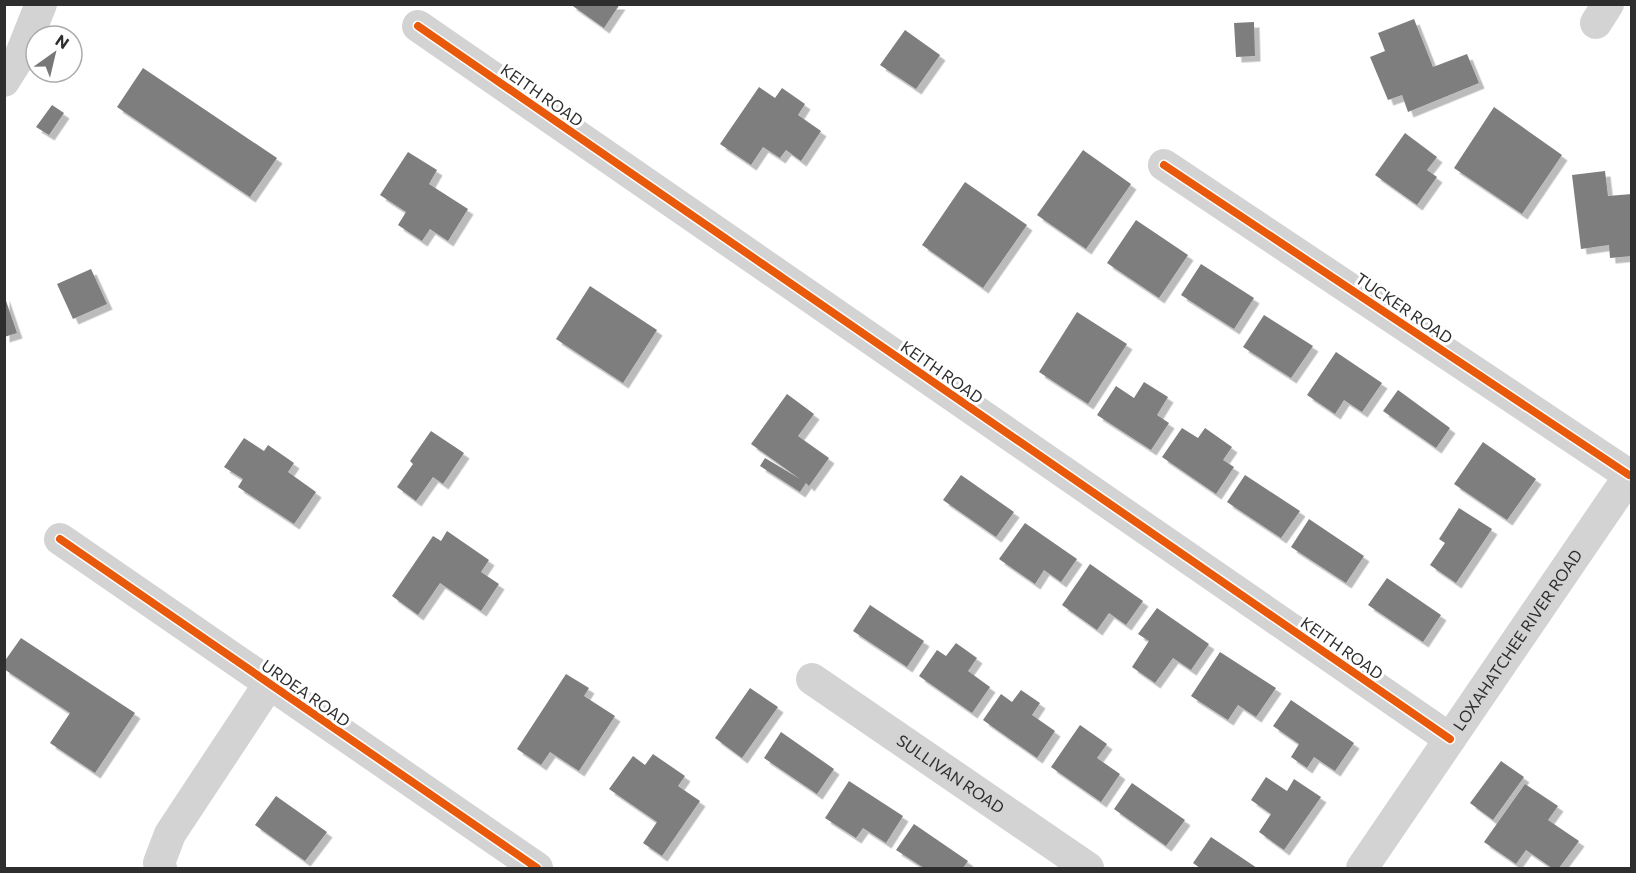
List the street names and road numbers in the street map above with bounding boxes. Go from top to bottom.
street label: KEITH ROAD [498,59,587,130]
street label: TUCKER ROAD [1352,268,1456,347]
street label: KEITH ROAD [898,336,987,407]
street label: LOXAHATCHEE RIVER ROAD [1449,545,1586,734]
street label: KEITH ROAD [1298,612,1387,683]
street label: URDEA ROAD [258,655,354,730]
street label: SULLIVAN ROAD [894,730,1008,817]

